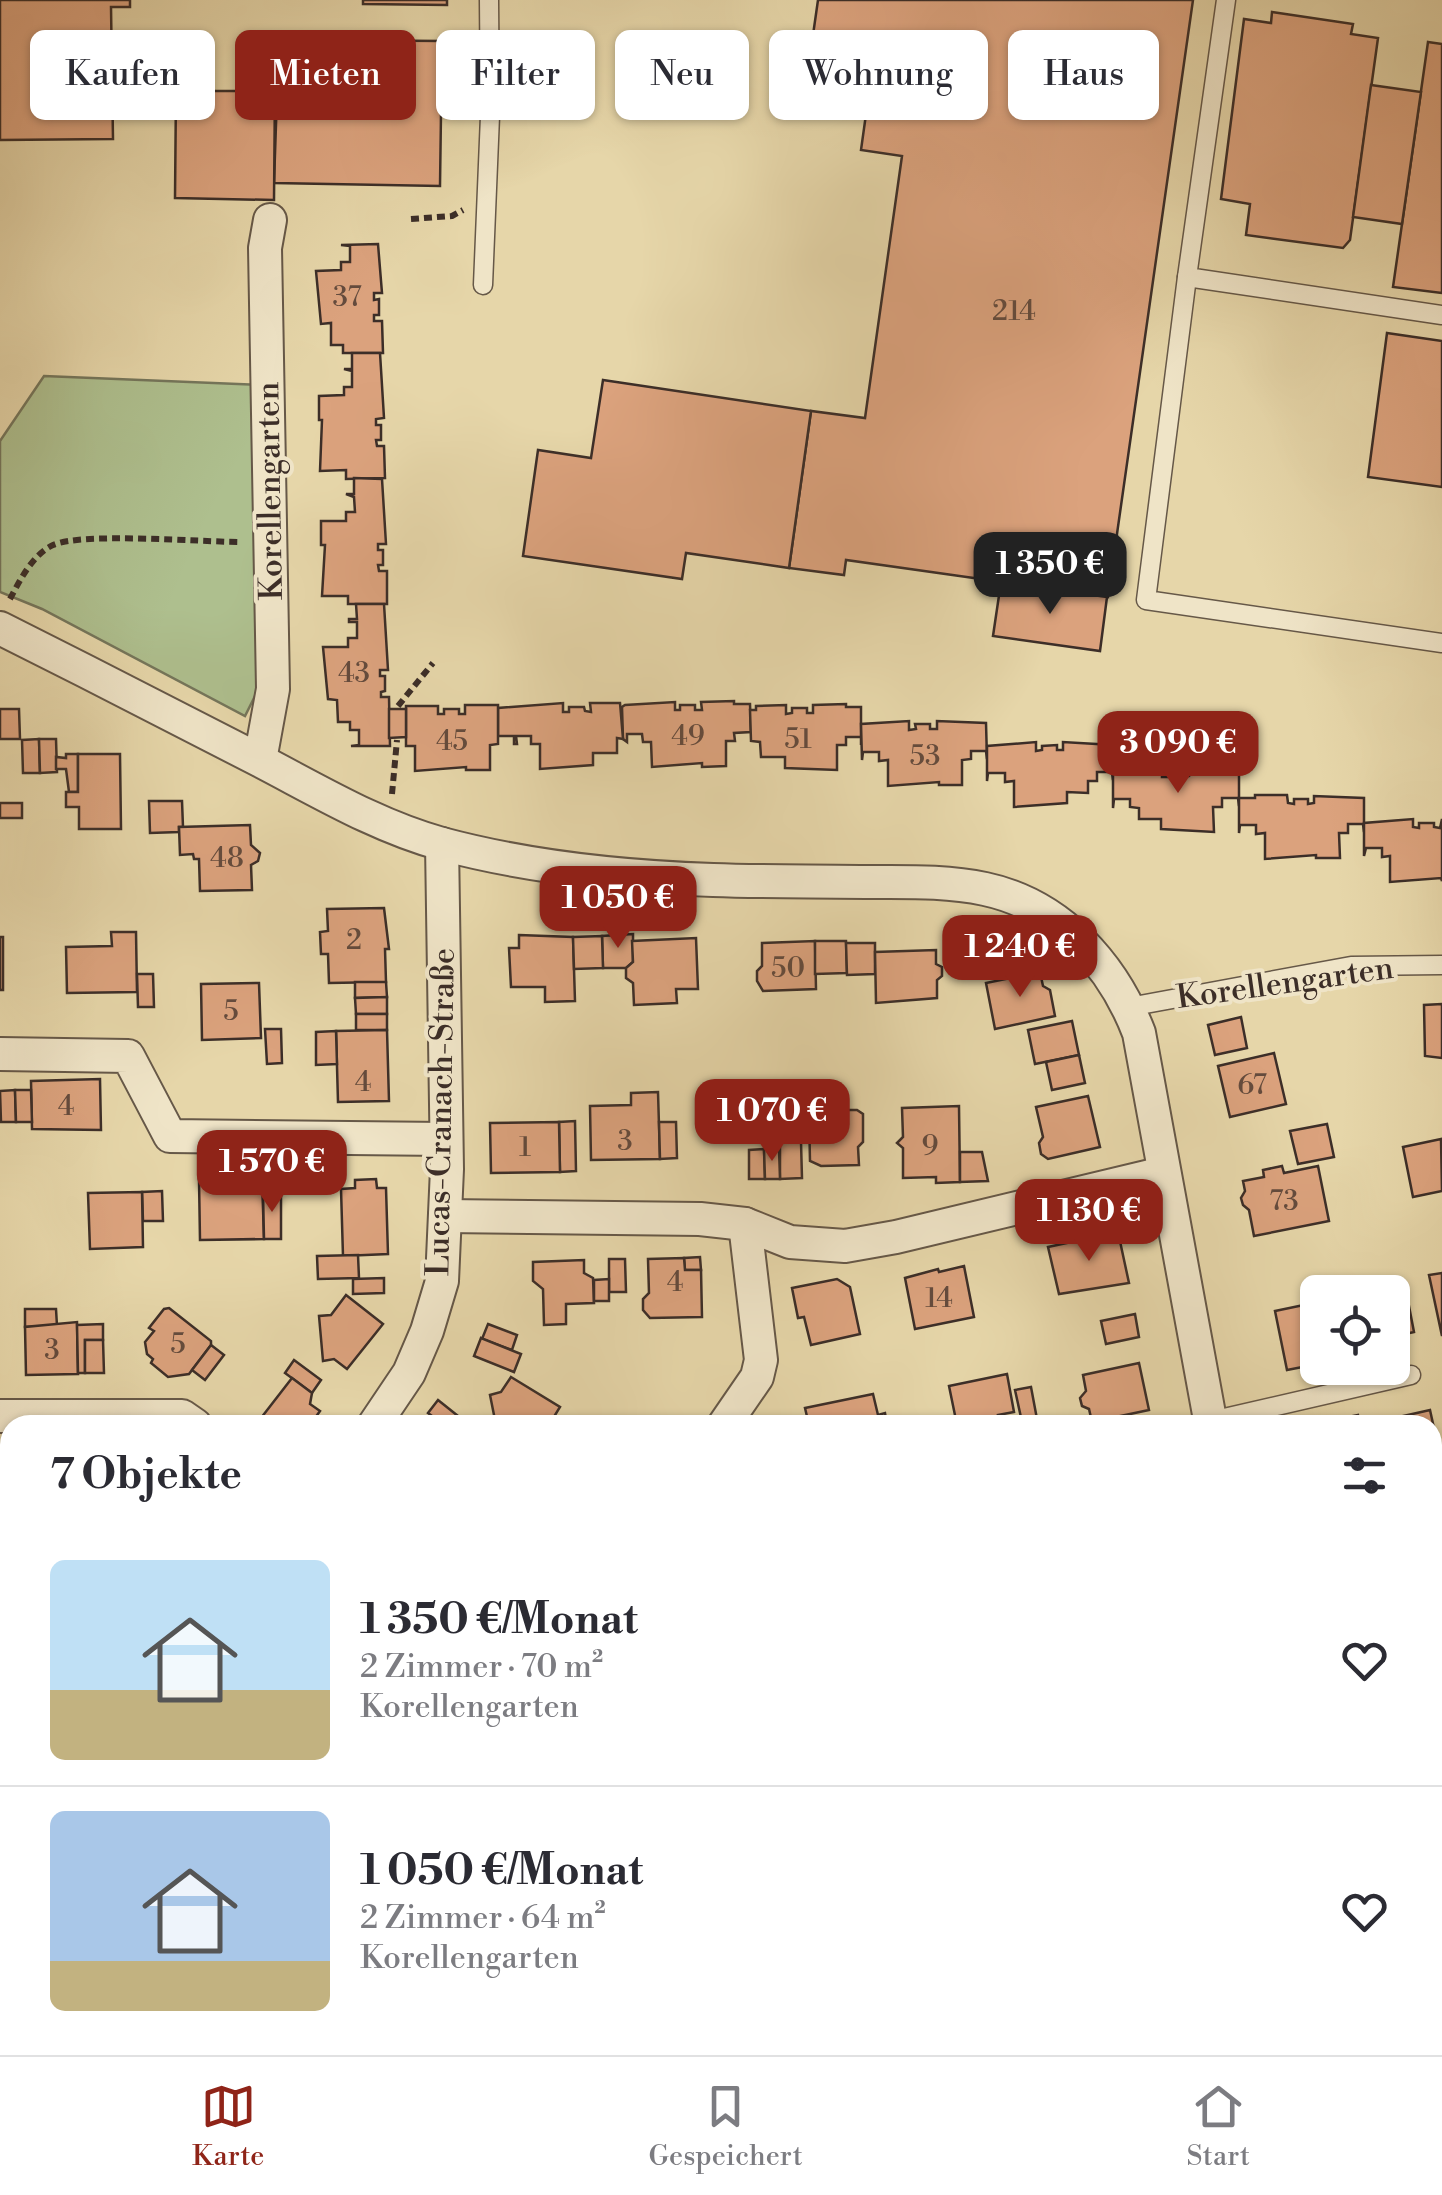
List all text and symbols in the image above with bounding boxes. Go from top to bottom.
chip: Kaufen [30,30,215,120]
chip: Mieten [235,30,416,120]
chip: Filter [436,30,595,120]
chip: Neu [615,30,749,120]
chip: Wohnung [769,30,988,120]
chip: Haus [1008,30,1159,120]
house number: 37 [332,280,362,315]
house number: 214 [992,294,1036,329]
street label: Korellengarten [248,381,292,601]
pin: 1 350 € [958,532,1142,617]
text: 1 350 € [996,544,1104,584]
house number: 43 [338,656,370,691]
pin: 3 090 € [1086,711,1270,796]
house number: 49 [671,719,705,754]
house number: 51 [784,722,812,757]
text: 3 090 € [1119,723,1237,763]
house number: 45 [436,724,468,759]
house number: 53 [910,739,940,774]
house number: 48 [210,841,244,876]
pin: 1 050 € [526,866,710,951]
text: 1 050 € [562,878,674,918]
pin: 1 240 € [928,915,1112,1000]
house number: 2 [346,923,362,958]
text: 1 240 € [964,927,1076,967]
street label: Lucas-Cranach-Straße [418,948,464,1276]
street label: Korellengarten [1174,948,1396,1018]
house number: 50 [771,951,805,986]
house number: 5 [223,994,239,1029]
house number: 4 [355,1065,371,1100]
house number: 67 [1237,1068,1267,1103]
pin: 1 070 € [680,1079,864,1164]
house number: 4 [58,1089,74,1124]
text: 1 070 € [717,1091,827,1131]
house number: 3 [617,1124,633,1159]
house number: 9 [922,1129,938,1164]
pin: 1 570 € [180,1130,364,1215]
house number: 1 [519,1130,531,1165]
text: 1 570 € [219,1142,325,1182]
pin: 1 130 € [997,1179,1181,1264]
house number: 73 [1269,1184,1299,1219]
text: 1 130 € [1037,1191,1141,1231]
house number: 4 [667,1265,683,1300]
map controls [1300,1275,1410,1385]
button: locate [1300,1275,1410,1385]
house number: 14 [925,1281,953,1316]
house number: 5 [170,1327,186,1362]
house number: 3 [44,1333,60,1368]
icon: filters [1337,1448,1392,1503]
text: 7 Objekte [50,1449,242,1502]
text: 1 350 €/Monat [360,1594,638,1647]
icon: home [130,1600,250,1720]
icon: heart [1337,1633,1392,1688]
text: 2 Zimmer · 70 m² [360,1647,603,1687]
text: Korellengarten [360,1687,579,1727]
text: 1 050 €/Monat [360,1845,643,1898]
icon: home [130,1851,250,1971]
icon: heart [1337,1884,1392,1939]
text: 2 Zimmer · 64 m² [360,1898,606,1938]
text: Korellengarten [360,1938,579,1978]
tab: Karte [192,2079,264,2174]
tab: Gespeichert [648,2079,803,2174]
tab: Start [1187,2079,1250,2174]

